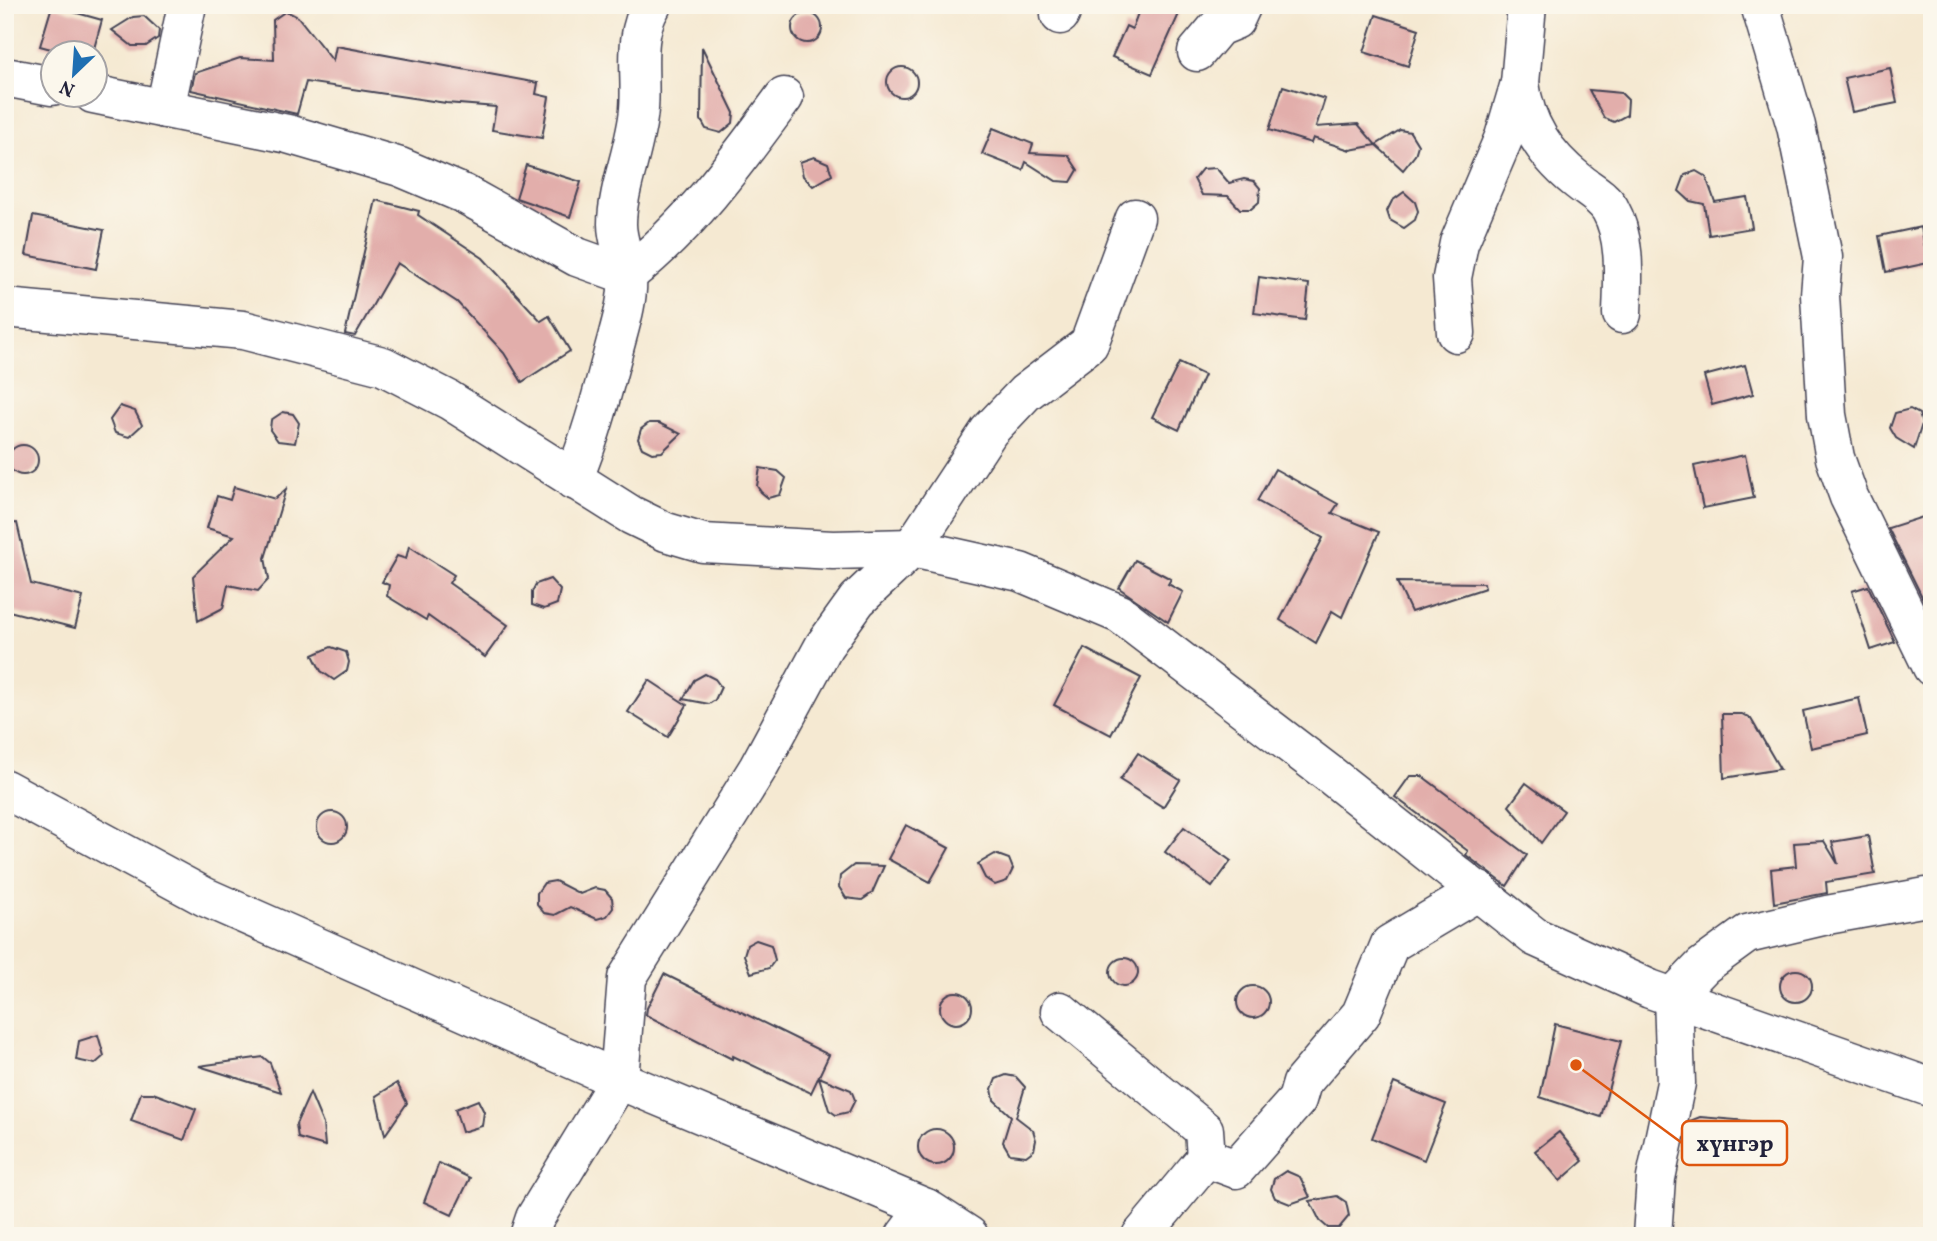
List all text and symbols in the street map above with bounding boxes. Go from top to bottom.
north arrow [38,38,108,108]
text: N [56,73,79,102]
callout: хүнгэр [1682,1121,1787,1165]
text: хүнгэр [1696,1129,1774,1161]

